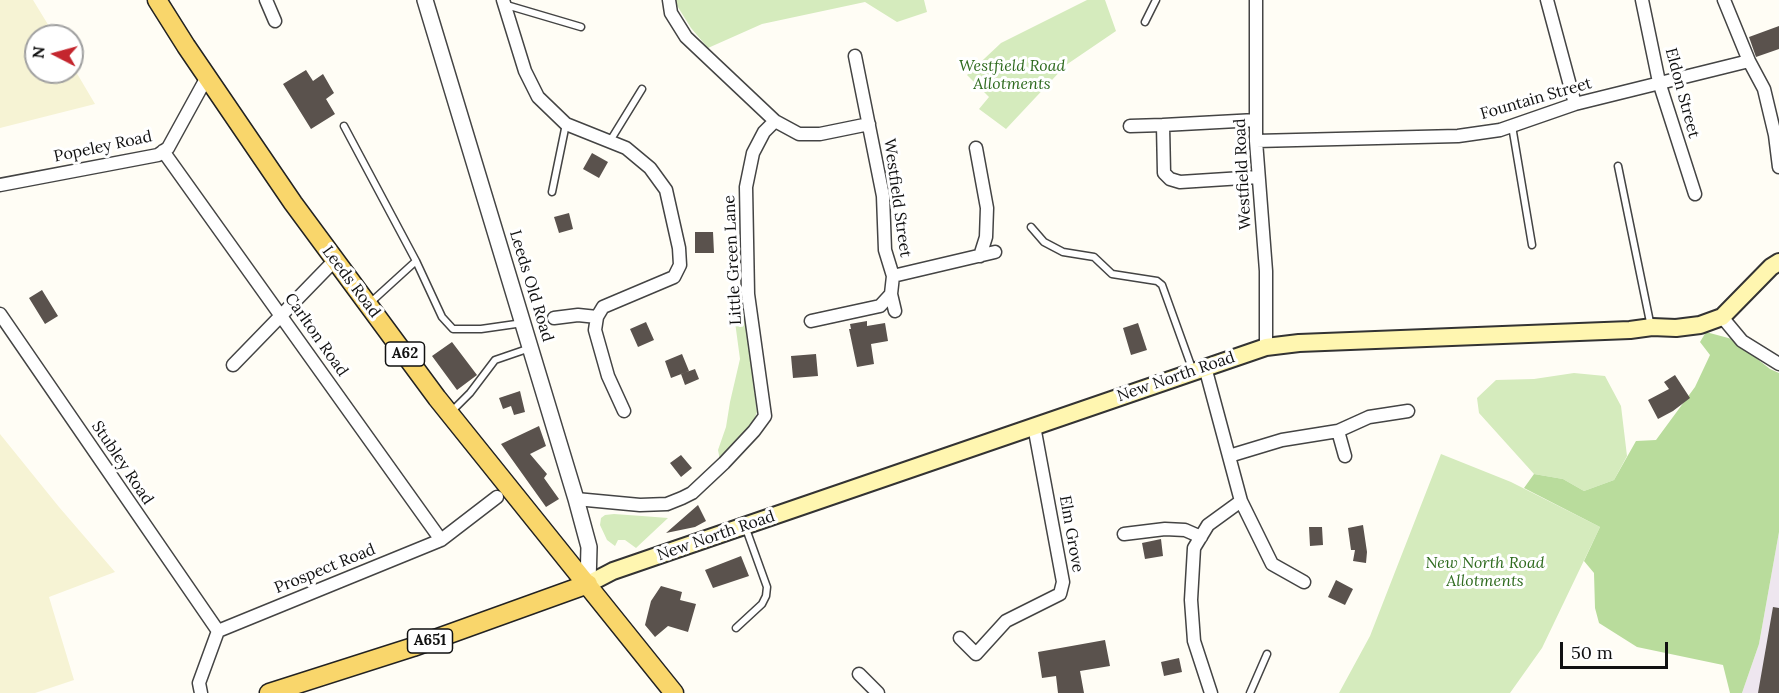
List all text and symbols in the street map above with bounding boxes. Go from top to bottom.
north arrow [24,24,84,84]
text: N [27,45,49,60]
street label: Eldon Street [1661,46,1703,140]
park label: Westfield Road Allotments [959,56,1065,94]
street label: Fountain Street [1478,74,1594,124]
street label: Westfield Road [1230,118,1256,230]
street label: Popeley Road [52,127,154,167]
street label: Westfield Street [879,137,915,259]
street label: Little Green Lane [720,194,746,326]
street label: Leeds Old Road [505,228,557,344]
street label: Leeds Road [318,242,384,322]
street label: Carlton Road [280,290,352,380]
road number: A62 [386,342,424,366]
street label: New North Road [1115,348,1237,406]
street label: Stubley Road [87,418,157,508]
street label: Elm Grove [1055,494,1087,574]
street label: New North Road [655,507,777,565]
street label: Prospect Road [272,540,378,598]
park label: New North Road Allotments [1425,553,1545,591]
road number: A651 [408,629,452,653]
scale bar [1563,630,1671,668]
text: 50 m [1571,641,1613,664]

